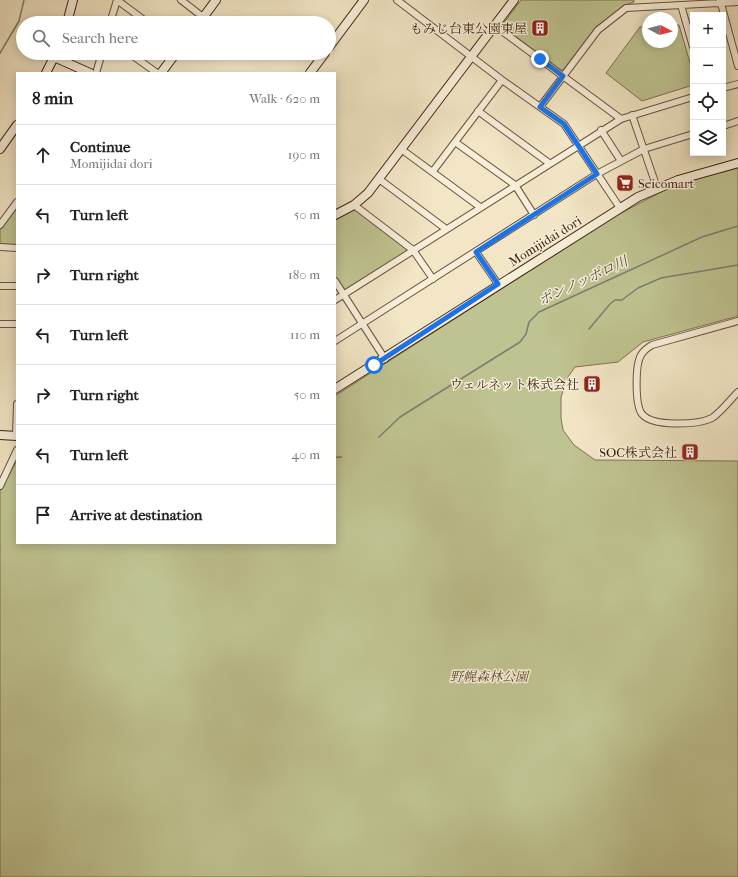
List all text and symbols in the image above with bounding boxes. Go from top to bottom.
north arrow [642,12,678,48]
map controls [690,12,726,156]
button: + [690,12,726,48]
search box [16,16,336,60]
building icon: もみじ台東公園東屋 [530,18,550,38]
place label: もみじ台東公園東屋 [410,21,527,36]
icon: search [30,27,52,49]
text: Search here [62,29,138,47]
button: − [690,48,726,84]
route end [531,50,549,68]
button: locate [690,84,726,120]
text: 8 min [32,88,73,108]
text: Walk · 620 m [249,91,320,106]
button: layers [690,120,726,156]
text: Continue [70,138,130,156]
icon: ahead [32,144,54,166]
text: 190 m [288,147,320,162]
text: Momijidai dori [70,156,153,171]
supermarket icon: Seicomart [615,173,635,193]
place label: Seicomart [638,176,695,191]
icon: left [32,204,54,226]
text: Turn left [70,206,128,224]
text: 50 m [294,207,320,222]
street label: Momijidai dori [506,213,584,269]
water label: ポンノッポロ川 [536,252,632,309]
icon: right [32,264,54,286]
text: Turn right [70,266,139,284]
text: 180 m [288,267,320,282]
icon: left [32,324,54,346]
text: Turn left [70,326,128,344]
text: 110 m [290,327,320,342]
route start [365,356,383,374]
building icon: ウェルネット株式会社 [582,374,602,394]
place label: ウェルネット株式会社 [450,377,579,392]
icon: right [32,384,54,406]
text: Turn right [70,386,139,404]
text: 50 m [294,387,320,402]
building icon: SOC株式会社 [680,442,700,462]
icon: left [32,444,54,466]
place label: SOC株式会社 [599,445,677,460]
text: Turn left [70,446,128,464]
text: 40 m [292,447,320,462]
icon: arrive [32,504,54,526]
text: Arrive at destination [70,506,202,524]
park label: 野幌森林公園 [450,669,530,684]

